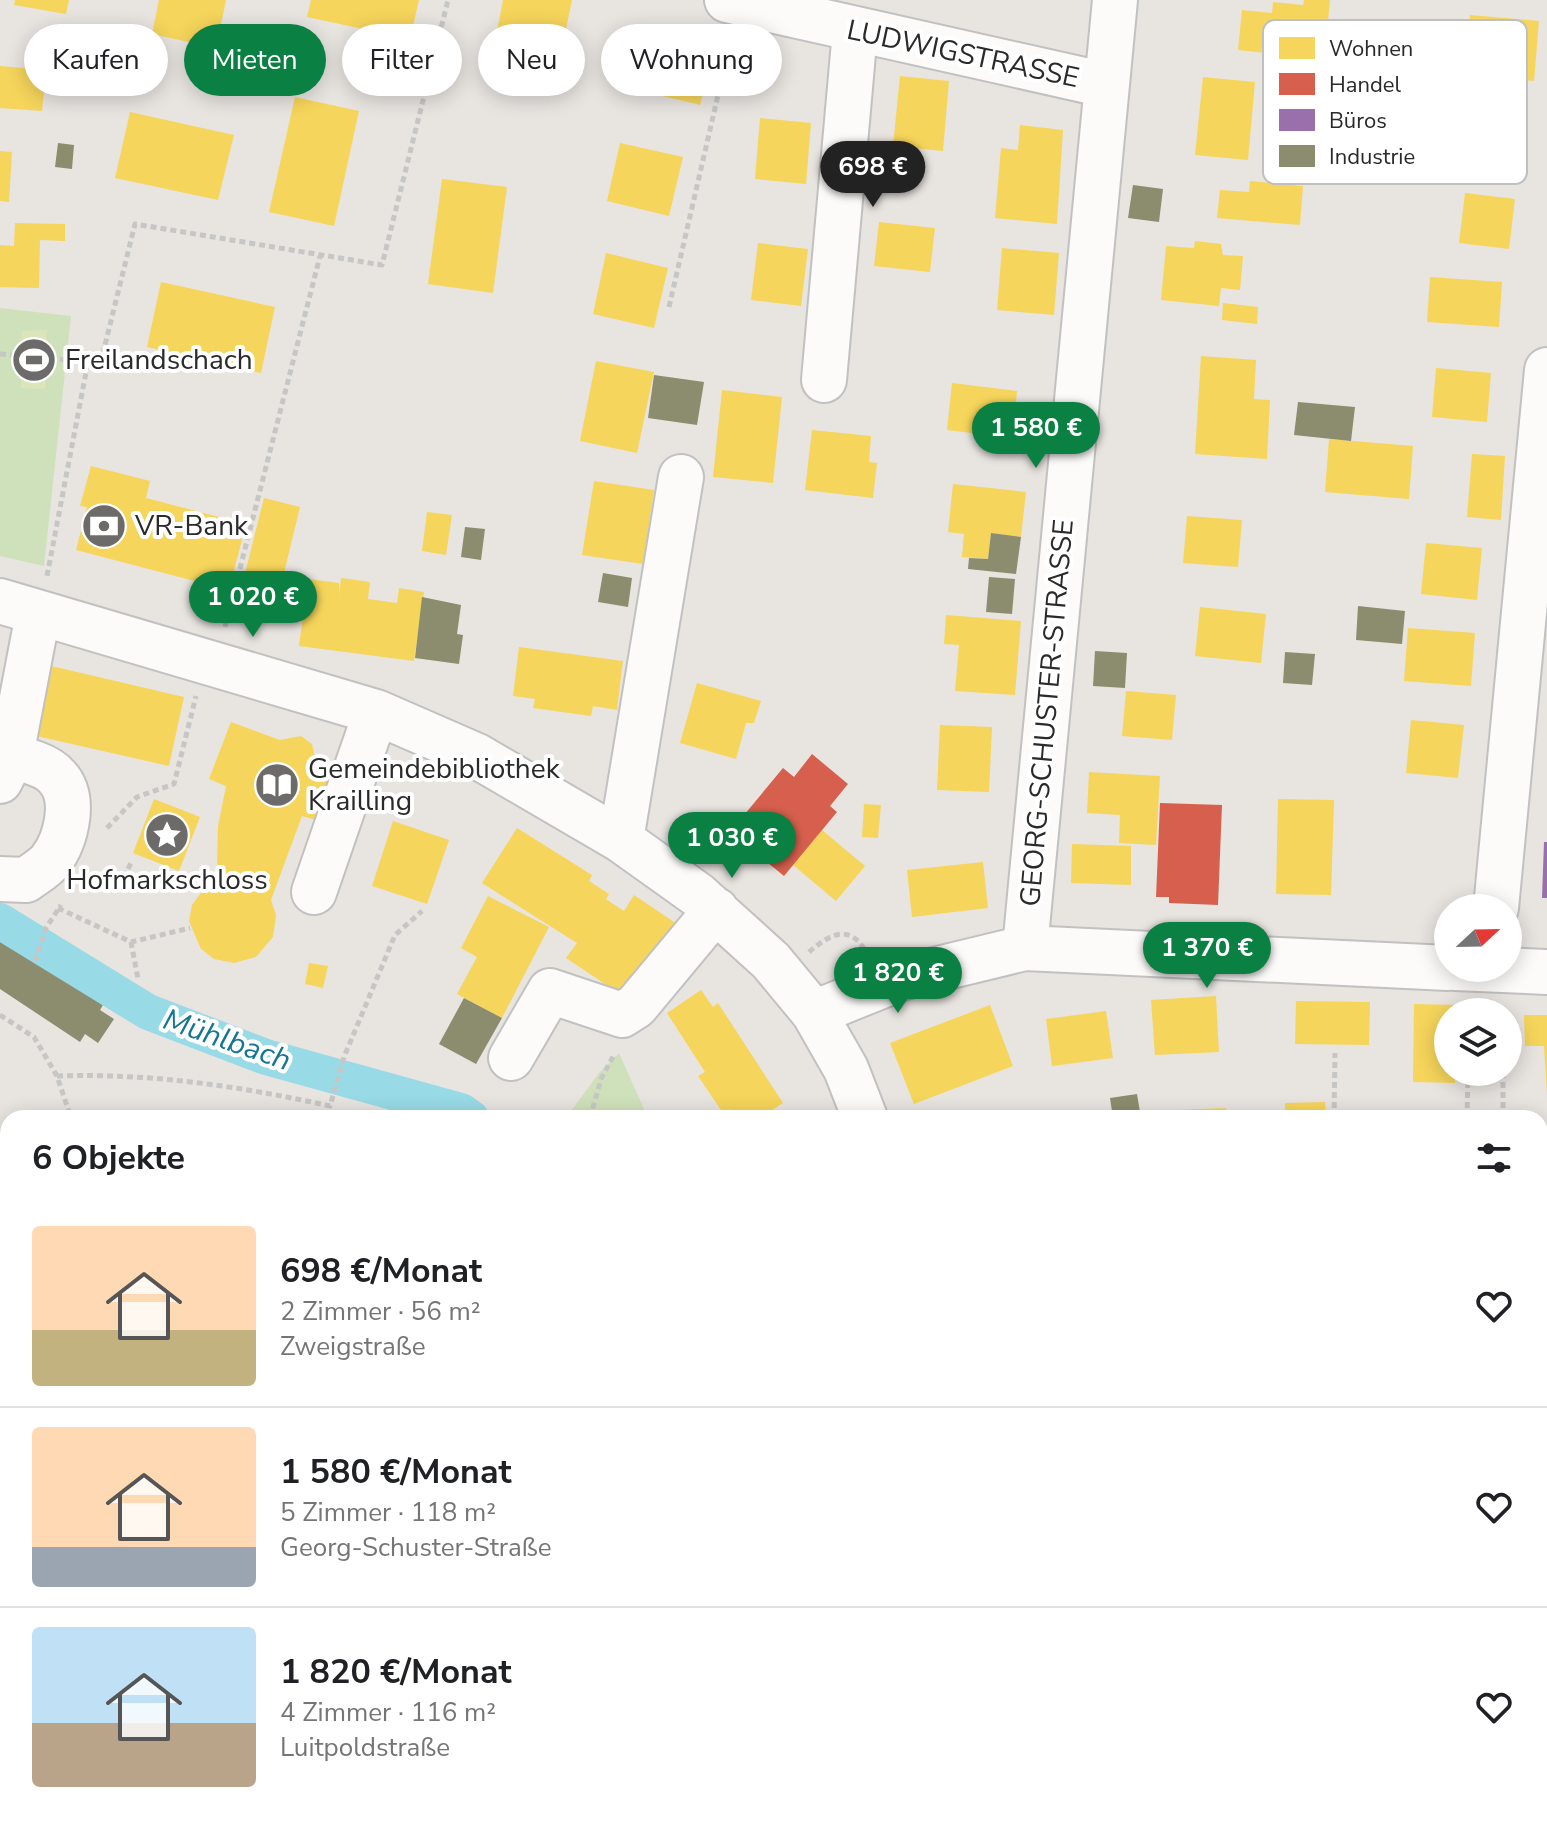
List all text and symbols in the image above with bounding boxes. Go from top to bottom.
street label: LUDWIGSTRASSE [843,11,1083,97]
legend [1263,20,1527,184]
chip: Kaufen [24,24,168,96]
chip: Mieten [184,24,326,96]
chip: Filter [342,24,462,96]
chip: Neu [478,24,585,96]
chip: Wohnung [601,24,782,96]
text: Wohnen [1329,34,1413,64]
text: Handel [1329,70,1401,100]
text: Büros [1329,106,1387,136]
pin: 698 € [817,141,929,209]
text: Industrie [1329,142,1415,172]
text: 698 € [838,149,908,184]
sports icon: Freilandschach [10,336,58,384]
place label: Freilandschach [65,341,253,379]
pin: 1 580 € [962,402,1110,470]
text: 1 580 € [990,410,1082,445]
bank icon: VR-Bank [80,502,128,550]
place label: VR-Bank [134,507,249,545]
street label: GEORG-SCHUSTER-STRASSE [1011,518,1083,908]
pin: 1 020 € [179,571,327,639]
text: 1 020 € [207,579,299,614]
place label: Gemeindebibliothek Krailling [308,750,561,820]
library icon: Gemeindebibliothek Krailling [253,761,301,809]
place icon: Hofmarkschloss [143,811,191,859]
pin: 1 030 € [658,812,806,880]
text: 1 030 € [686,820,778,855]
place label: Hofmarkschloss [66,861,268,899]
north arrow [1434,894,1522,982]
map controls [1434,894,1522,1086]
pin: 1 370 € [1133,922,1281,990]
text: 1 370 € [1161,930,1253,965]
pin: 1 820 € [824,947,972,1015]
text: 1 820 € [852,955,944,990]
button: layers [1434,998,1522,1086]
water label: Mühlbach [158,999,296,1081]
text: 6 Objekte [32,1135,185,1181]
icon: filters [1472,1136,1516,1180]
text: 698 €/Monat [280,1248,482,1294]
icon: home [96,1258,192,1354]
icon: heart [1472,1284,1516,1328]
text: 2 Zimmer · 56 m² [280,1294,481,1329]
text: Zweigstraße [280,1329,426,1364]
text: 1 580 €/Monat [280,1449,512,1495]
icon: home [96,1459,192,1555]
icon: heart [1472,1485,1516,1529]
text: 5 Zimmer · 118 m² [280,1495,496,1530]
text: Georg-Schuster-Straße [280,1530,552,1565]
text: 1 820 €/Monat [280,1649,512,1695]
icon: home [96,1659,192,1755]
icon: heart [1472,1685,1516,1729]
text: 4 Zimmer · 116 m² [280,1695,496,1730]
text: Luitpoldstraße [280,1730,450,1765]

